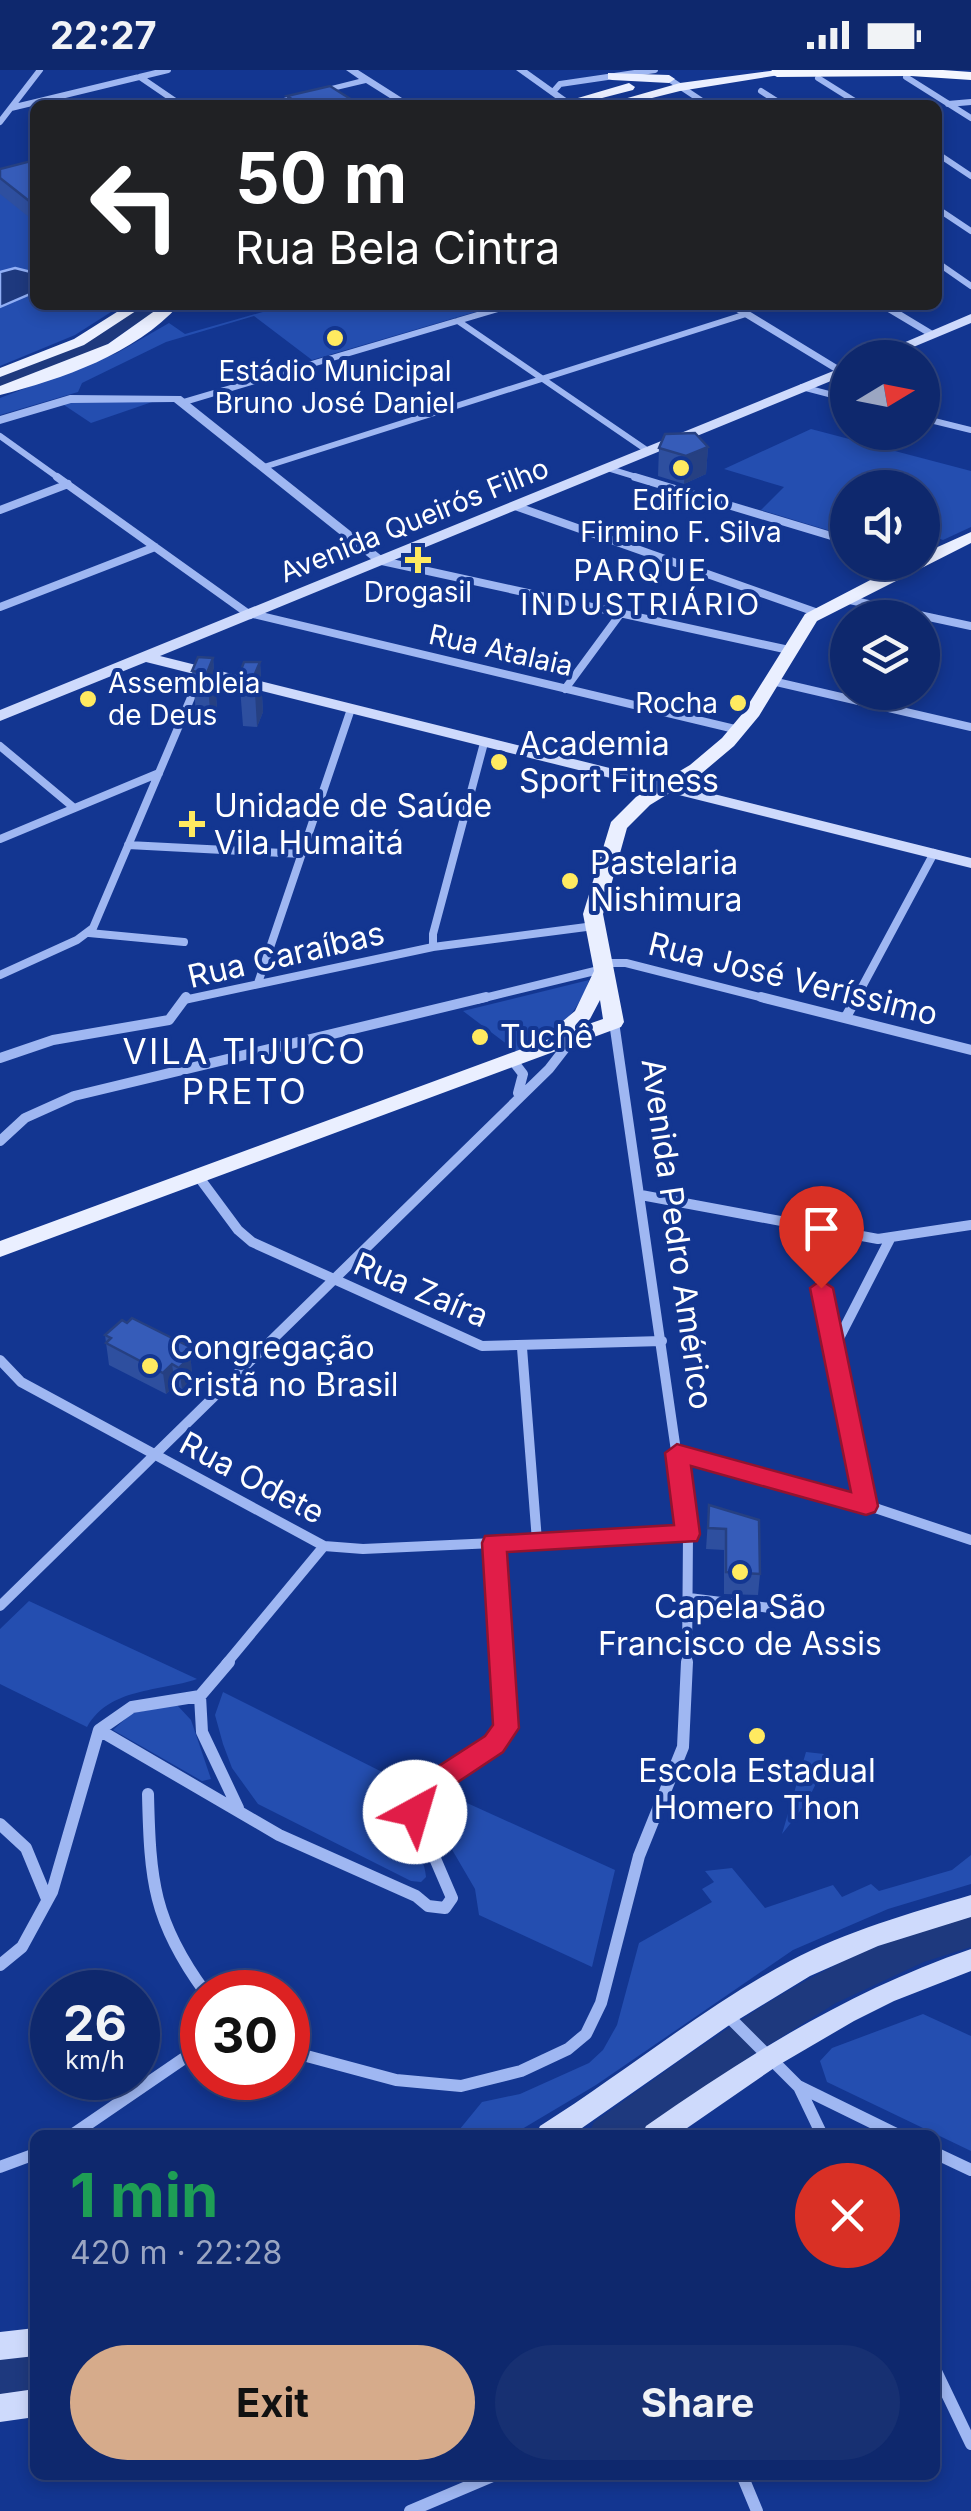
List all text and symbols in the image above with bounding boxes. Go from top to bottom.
text: 22:27 [50,12,157,58]
text: 50 m [235,135,407,220]
icon: left [70,140,200,270]
text: Rua Bela Cintra [235,220,560,275]
marker: Estádio Municipal Bruno José Daniel [324,327,346,349]
north arrow [830,340,940,450]
map controls [830,340,940,710]
place label: Estádio Municipal Bruno José Daniel [215,354,455,420]
street label: Avenida Queirós Filho [275,450,553,590]
marker: Edifício Firmino F. Silva [670,457,692,479]
button: sound [830,470,940,580]
place label: Edifício Firmino F. Silva [580,483,782,549]
marker: Drogasil [407,549,429,571]
district label: PARQUE INDUSTRIÁRIO [520,552,762,622]
place label: Drogasil [364,575,472,609]
button: layers [830,600,940,710]
street label: Rua Atalaia [426,617,576,683]
place label: Assembleia de Deus [108,666,260,732]
place label: Rocha [635,686,718,720]
marker: Assembleia de Deus [77,688,99,710]
marker: Rocha [727,692,749,714]
place label: Academia Sport Fitness [519,724,719,800]
marker: Academia Sport Fitness [488,751,510,773]
place label: Unidade de Saúde Vila Humaitá [214,786,492,862]
marker: Unidade de Saúde Vila Humaitá [179,811,205,837]
place label: Pastelaria Nishimura [590,843,742,919]
marker: Pastelaria Nishimura [559,870,581,892]
street label: Rua Caraíbas [184,913,388,996]
street label: Rua José Veríssimo [644,924,942,1033]
place label: Tuchê [500,1017,593,1056]
marker: Tuchê [469,1026,491,1048]
district label: VILA TIJUCO PRETO [122,1030,368,1112]
street label: Avenida Pedro Américo [634,1056,721,1412]
pin [779,1186,864,1289]
icon: arrive [794,1201,849,1256]
street label: Rua Zaíra [348,1244,494,1335]
place label: Congregação Cristã no Brasil [170,1328,399,1404]
marker: Congregação Cristã no Brasil [139,1355,161,1377]
street label: Rua Odete [173,1423,331,1532]
marker: Capela São Francisco de Assis [729,1561,751,1583]
place label: Capela São Francisco de Assis [598,1587,882,1663]
marker: Escola Estadual Homero Thon [746,1725,768,1747]
place label: Escola Estadual Homero Thon [638,1751,876,1827]
position arrow [363,1760,467,1864]
speed limit sign: 30 [180,1970,310,2100]
text: 26 [63,1993,127,2053]
text: km/h [65,2045,125,2075]
text: 1 min [70,2159,218,2231]
button: close [795,2163,900,2268]
text: 420 m · 22:28 [70,2233,282,2272]
button: Exit [70,2345,475,2460]
button: Share [495,2345,900,2460]

